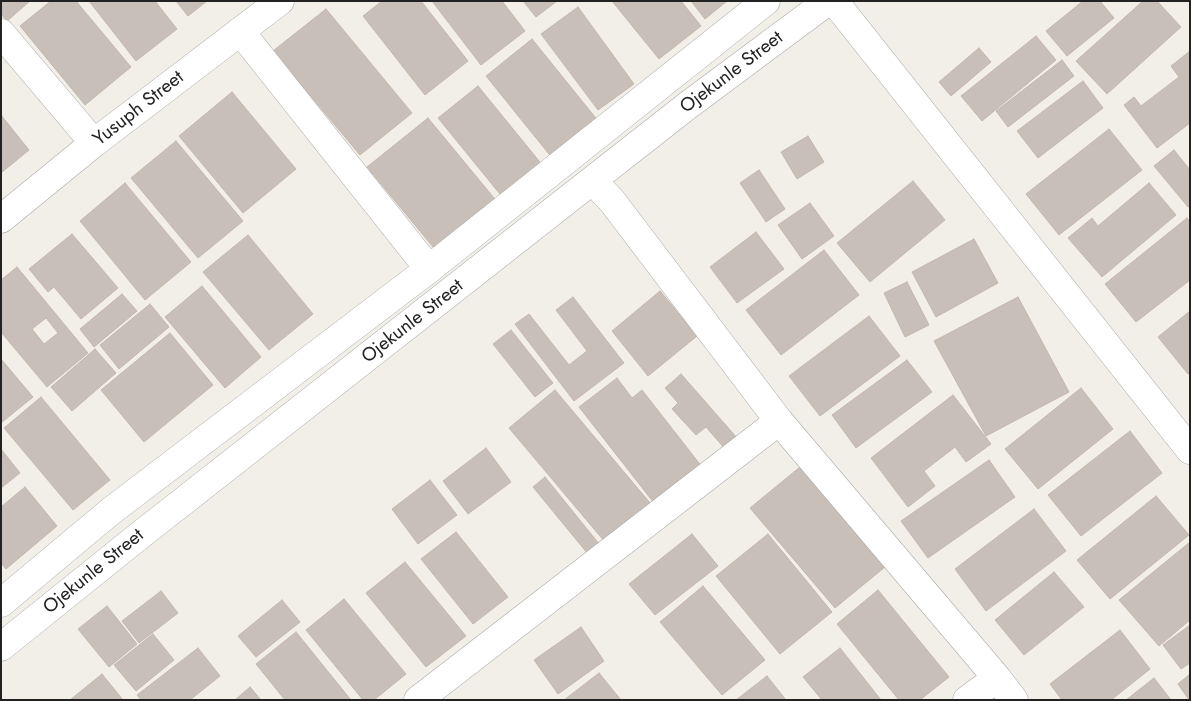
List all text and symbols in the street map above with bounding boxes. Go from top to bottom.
street label: Ojekunle Street [676,27,788,119]
street label: Yusuph Street [89,67,189,151]
street label: Ojekunle Street [358,275,468,369]
street label: Ojekunle Street [39,524,149,620]

